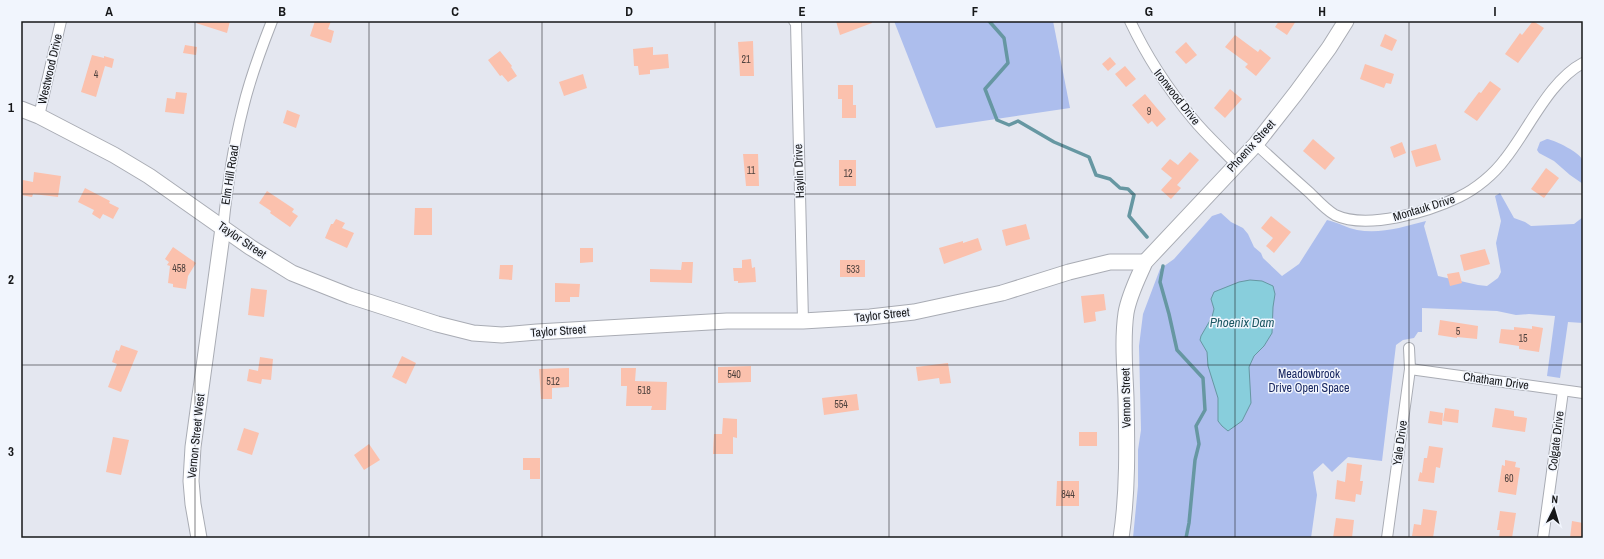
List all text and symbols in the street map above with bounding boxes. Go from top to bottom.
text: A [105,3,113,20]
text: B [278,3,286,20]
text: C [451,3,459,20]
text: D [625,3,633,20]
text: E [798,3,806,20]
text: F [972,3,979,20]
text: G [1145,3,1153,20]
text: H [1318,3,1326,20]
text: I [1494,3,1497,20]
street label: Westwood Drive [34,32,66,106]
house number: 21 [741,53,751,66]
street label: Ironwood Drive [1150,66,1204,128]
house number: 4 [94,68,99,81]
text: 1 [8,99,14,116]
house number: 9 [1147,105,1152,118]
street label: Phoenix Street [1223,116,1279,176]
street label: Elm Hill Road [217,144,243,206]
street label: Haylin Drive [790,144,808,198]
house number: 11 [747,164,756,177]
house number: 12 [843,167,853,180]
street label: Montauk Drive [1391,191,1457,225]
street label: Taylor Street [215,218,270,262]
house number: 458 [172,262,186,275]
house number: 533 [846,263,860,276]
text: 2 [8,271,14,288]
street label: Taylor Street [854,304,911,326]
water label: Phoenix Dam [1210,314,1274,331]
street label: Taylor Street [530,321,586,341]
house number: 5 [1456,325,1461,338]
house number: 15 [1518,332,1528,345]
park label: Meadowbrook Drive Open Space [1269,366,1349,396]
house number: 540 [727,368,741,381]
street label: Vernon Street [1117,368,1135,428]
street label: Chatham Drive [1462,368,1530,394]
house number: 512 [546,375,560,388]
house number: 518 [637,384,651,397]
street label: Vernon Street West [184,393,208,479]
house number: 554 [834,398,848,411]
street label: Colgate Drive [1544,410,1568,472]
street label: Yale Drive [1389,419,1411,467]
text: 3 [8,443,14,460]
house number: 60 [1504,472,1514,485]
house number: 844 [1061,488,1075,501]
north arrow [1534,489,1574,529]
text: N [1551,492,1559,506]

